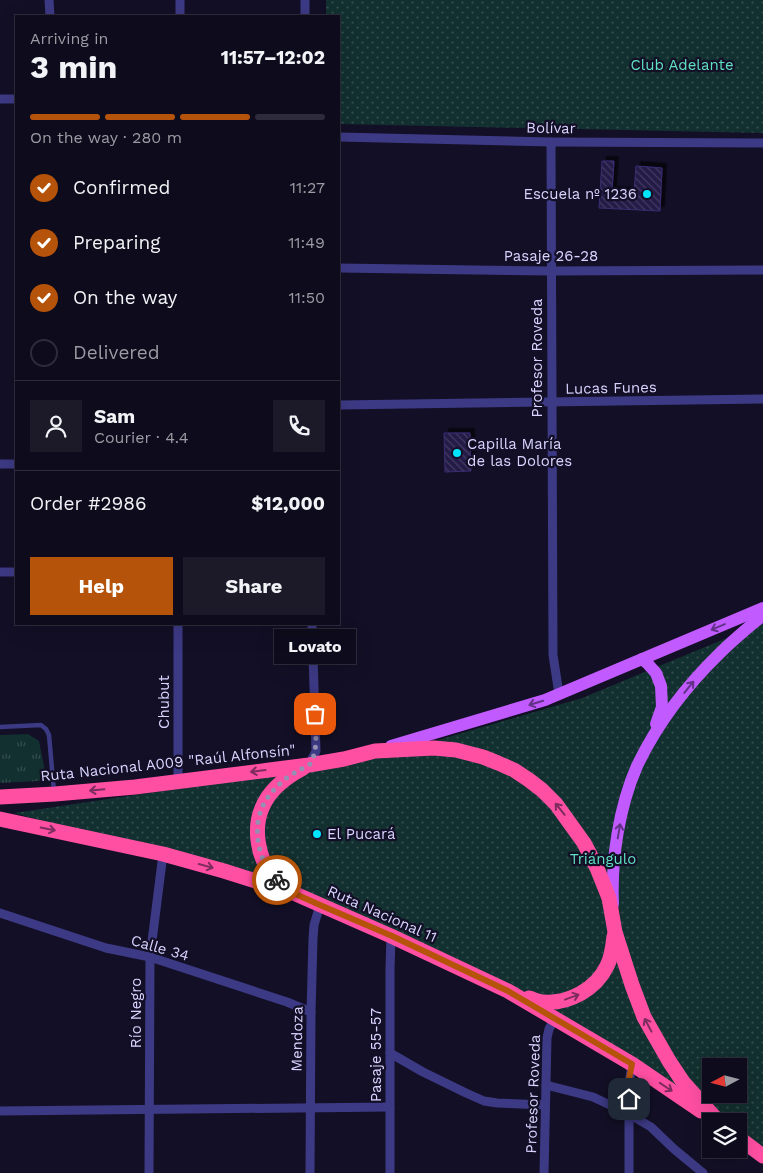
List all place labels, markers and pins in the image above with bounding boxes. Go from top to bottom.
place label: Escuela nº 1236 [523,185,637,203]
marker: Escuela nº 1236 [641,188,653,200]
place label: Capilla María de las Dolores [467,435,572,470]
marker: Capilla María de las Dolores [451,447,463,459]
callout: Lovato [274,629,356,664]
pin [294,693,336,735]
place label: El Pucará [327,825,396,843]
marker: El Pucará [311,828,323,840]
pin [608,1078,650,1120]

